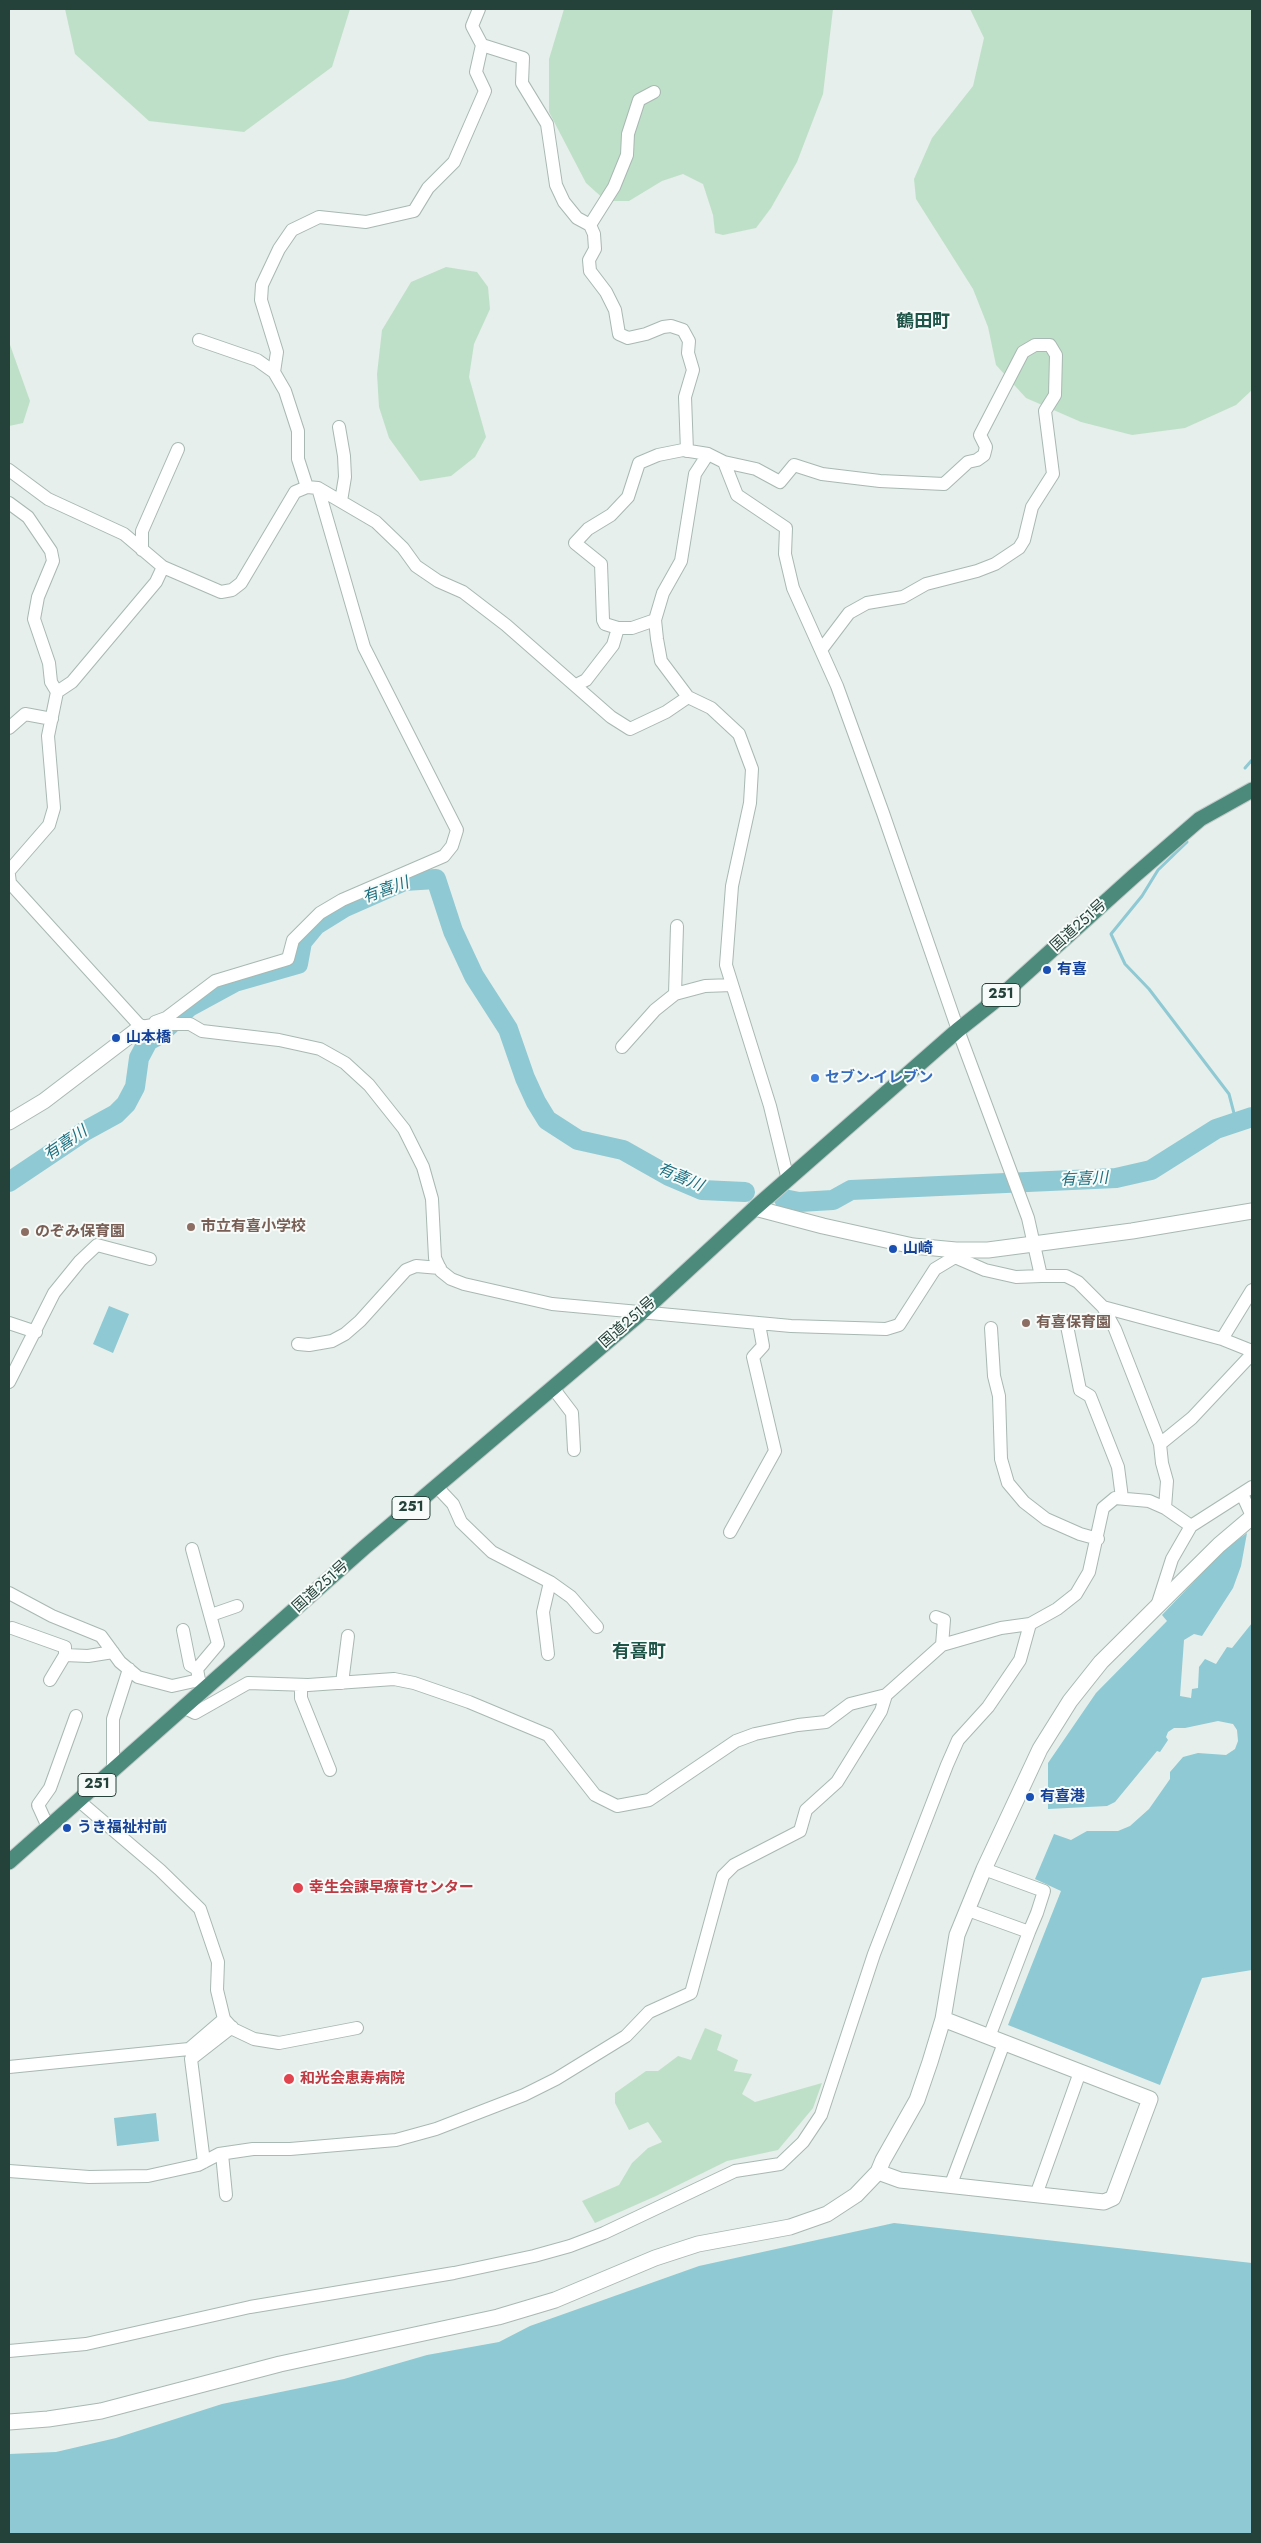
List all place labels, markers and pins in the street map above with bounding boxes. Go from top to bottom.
place label: 有喜 [1057,961,1087,979]
marker: 有喜 [1041,964,1053,976]
place label: 山本橋 [126,1029,171,1047]
marker: 山本橋 [110,1032,122,1044]
place label: セブン-イレブン [825,1069,933,1087]
marker: セブン-イレブン [809,1072,821,1084]
place label: 市立有喜小学校 [201,1218,306,1236]
marker: 市立有喜小学校 [185,1221,197,1233]
place label: のぞみ保育園 [35,1223,125,1241]
marker: のぞみ保育園 [19,1226,31,1238]
place label: 山崎 [903,1240,933,1258]
marker: 山崎 [887,1243,899,1255]
place label: 有喜保育園 [1036,1314,1111,1332]
marker: 有喜保育園 [1020,1317,1032,1329]
place label: 有喜港 [1040,1788,1085,1806]
marker: 有喜港 [1024,1791,1036,1803]
place label: うき福祉村前 [77,1819,167,1837]
marker: うき福祉村前 [61,1822,73,1834]
place label: 幸生会諫早療育センター [309,1879,474,1897]
marker: 幸生会諫早療育センター [291,1881,305,1895]
place label: 和光会恵寿病院 [300,2070,405,2088]
marker: 和光会恵寿病院 [282,2072,296,2086]

